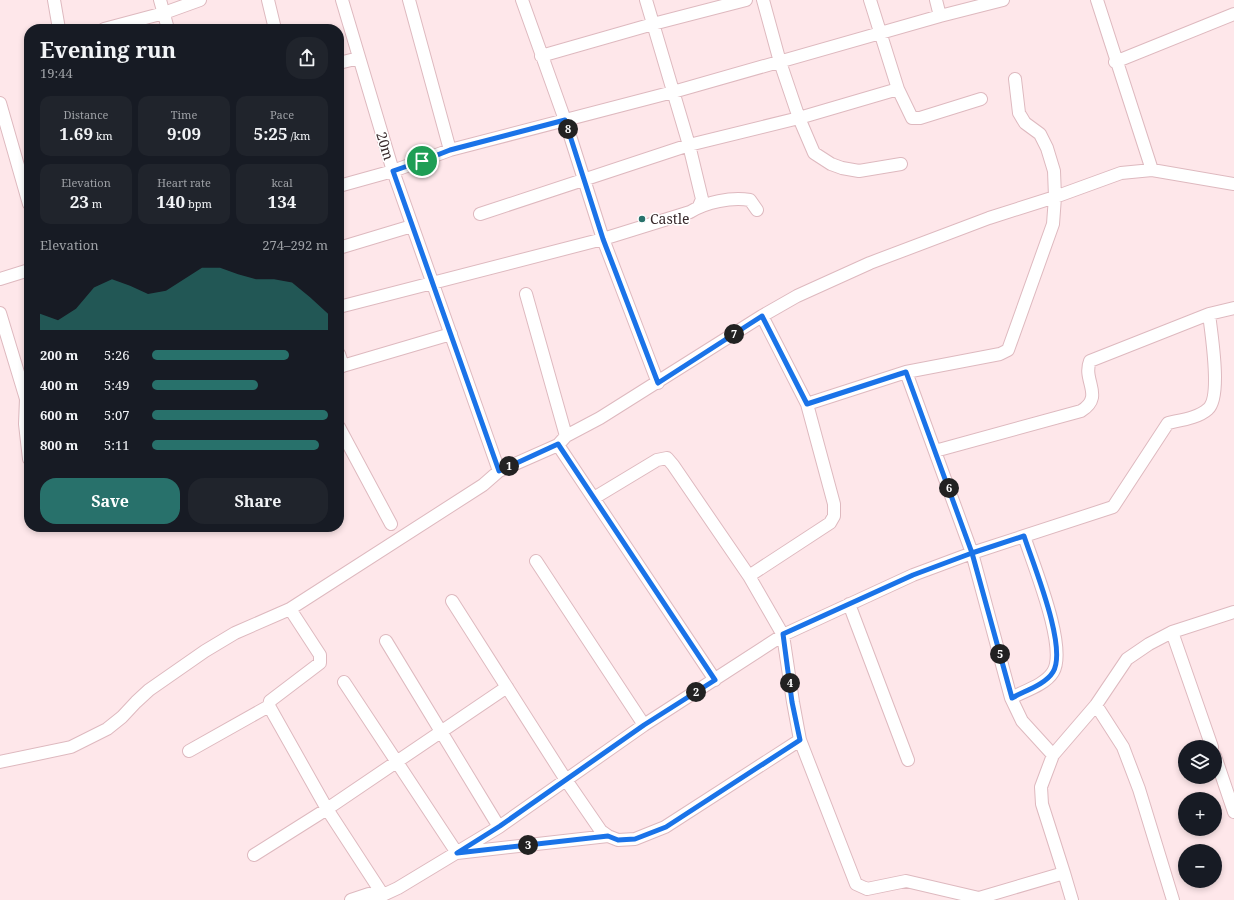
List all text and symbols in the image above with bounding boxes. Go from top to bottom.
text: Evening run [40,34,176,64]
button: share [286,37,328,79]
text: 19:44 [40,64,73,82]
text: Distance [64,107,108,122]
text: Time [171,107,197,122]
text: Pace [270,107,294,122]
pin: 8 [558,119,578,139]
text: 8 [565,121,571,136]
text: 1.69 [59,122,93,145]
text: 9:09 [167,122,201,145]
text: 5:25 [254,122,288,145]
text: km [93,128,113,143]
text: /km [288,128,310,143]
street label: 20m [372,129,399,162]
pin [405,144,439,178]
icon: arrive [411,150,433,172]
text: Elevation [61,175,111,190]
text: Heart rate [157,175,211,190]
text: kcal [271,175,293,190]
text: 23 [70,190,89,213]
text: 140 [156,190,185,213]
text: 134 [268,190,296,213]
text: m [89,196,102,211]
text: bpm [185,196,212,211]
place label: Castle [650,209,690,228]
marker: Castle [637,214,647,224]
text: Elevation [40,236,99,254]
text: 274–292 m [262,236,328,254]
pin: 7 [724,324,744,344]
text: 7 [731,326,737,341]
text: 200 m [40,346,78,364]
text: 5:26 [104,346,130,364]
text: 400 m [40,376,78,394]
text: 5:49 [104,376,130,394]
text: 600 m [40,406,78,424]
text: 5:07 [104,406,130,424]
text: 800 m [40,436,78,454]
text: 5:11 [104,436,130,454]
pin: 1 [499,456,519,476]
text: 1 [506,458,512,473]
button: Save [40,478,180,524]
button: Share [188,478,328,524]
pin: 6 [939,478,959,498]
text: 6 [946,480,952,495]
pin: 5 [990,644,1010,664]
text: 5 [997,646,1003,661]
pin: 4 [780,673,800,693]
text: 4 [787,675,793,690]
pin: 2 [686,682,706,702]
text: 2 [693,684,699,699]
map controls [1178,740,1222,888]
button: layers [1178,740,1222,784]
button: + [1178,792,1222,836]
pin: 3 [518,835,538,855]
text: 3 [525,837,531,852]
button: − [1178,844,1222,888]

